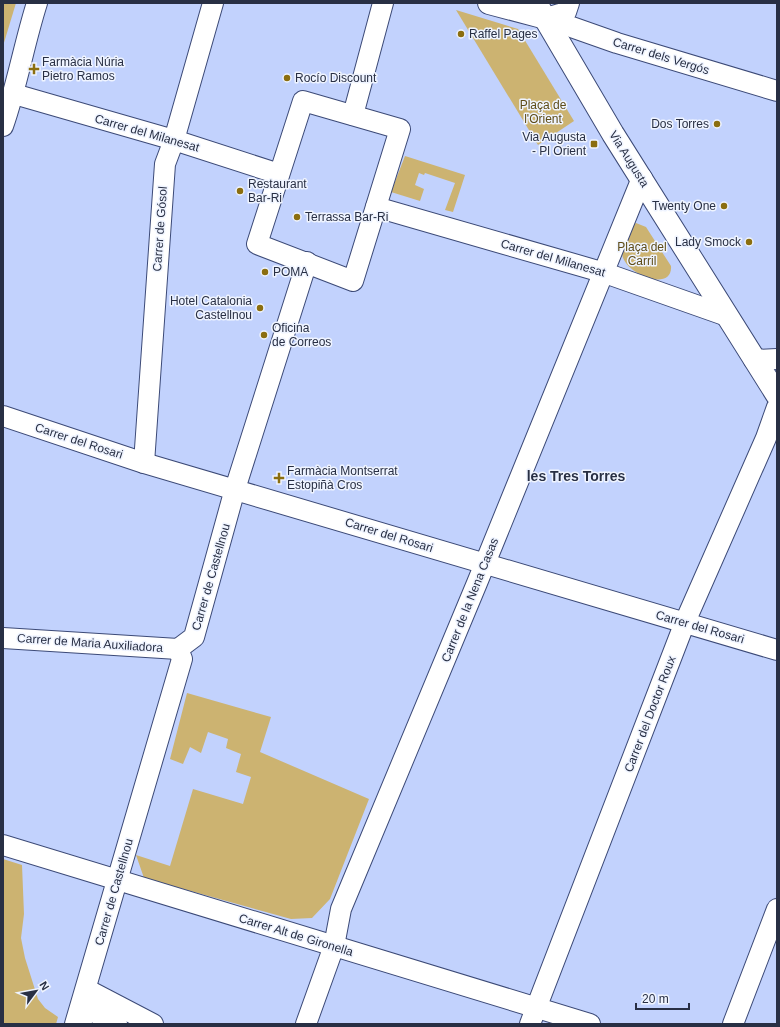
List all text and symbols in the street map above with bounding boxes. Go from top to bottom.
place label: Raffel Pages [469,27,538,41]
marker: Raffel Pages [456,29,466,39]
street label: Carrer dels Vergós [611,35,711,77]
place label: Farmàcia Núria Pietro Ramos [42,55,124,83]
marker: Farmàcia Núria Pietro Ramos [29,64,39,74]
place label: Rocío Discount [295,71,377,85]
marker: Rocío Discount [282,73,292,83]
park label: Plaça de l'Orient [520,98,567,126]
street label: Carrer del Milanesat [93,111,201,155]
place label: Dos Torres [651,117,709,131]
marker: Dos Torres [712,119,722,129]
street label: Via Augusta [606,128,652,190]
place label: Via Augusta - Pl Orient [522,130,587,158]
marker: Via Augusta - Pl Orient [589,139,599,149]
place label: Restaurant Bar-Ri [248,177,307,205]
street label: Carrer de Gósol [150,186,170,272]
marker: Restaurant Bar-Ri [235,186,245,196]
place label: Twenty One [652,199,716,213]
marker: Twenty One [719,201,729,211]
place label: Terrassa Bar-Ri [305,210,388,224]
marker: Terrassa Bar-Ri [292,212,302,222]
place label: Lady Smock [675,235,742,249]
street label: Carrer del Milanesat [499,236,607,280]
marker: Lady Smock [744,237,754,247]
park label: Plaça del Carril [617,240,667,268]
place label: POMA [273,265,308,279]
marker: POMA [260,267,270,277]
place label: Hotel Catalonia Castellnou [170,294,252,322]
marker: Hotel Catalonia Castellnou [255,303,265,313]
place label: Oficina de Correos [272,321,331,349]
marker: Oficina de Correos [259,330,269,340]
street label: Carrer del Rosari [33,420,125,462]
place label: Farmàcia Montserrat Estopiñà Cros [287,464,398,492]
district label: les Tres Torres [527,468,625,484]
marker: Farmàcia Montserrat Estopiñà Cros [274,473,284,483]
street label: Carrer del Rosari [343,515,435,555]
street label: Carrer de Castellnou [189,522,233,632]
street label: Carrer de la Nena Casas [439,536,501,664]
street label: Carrer del Rosari [654,608,746,646]
street label: Carrer de Maria Auxiliadora [17,631,164,655]
street label: Carrer del Doctor Roux [621,654,679,774]
street label: Carrer de Castellnou [92,837,136,947]
street label: Carrer Alt de Gironella [237,911,355,959]
north arrow [16,971,56,1011]
text: N [37,979,52,992]
scale bar [636,985,689,1011]
text: 20 m [642,992,669,1006]

